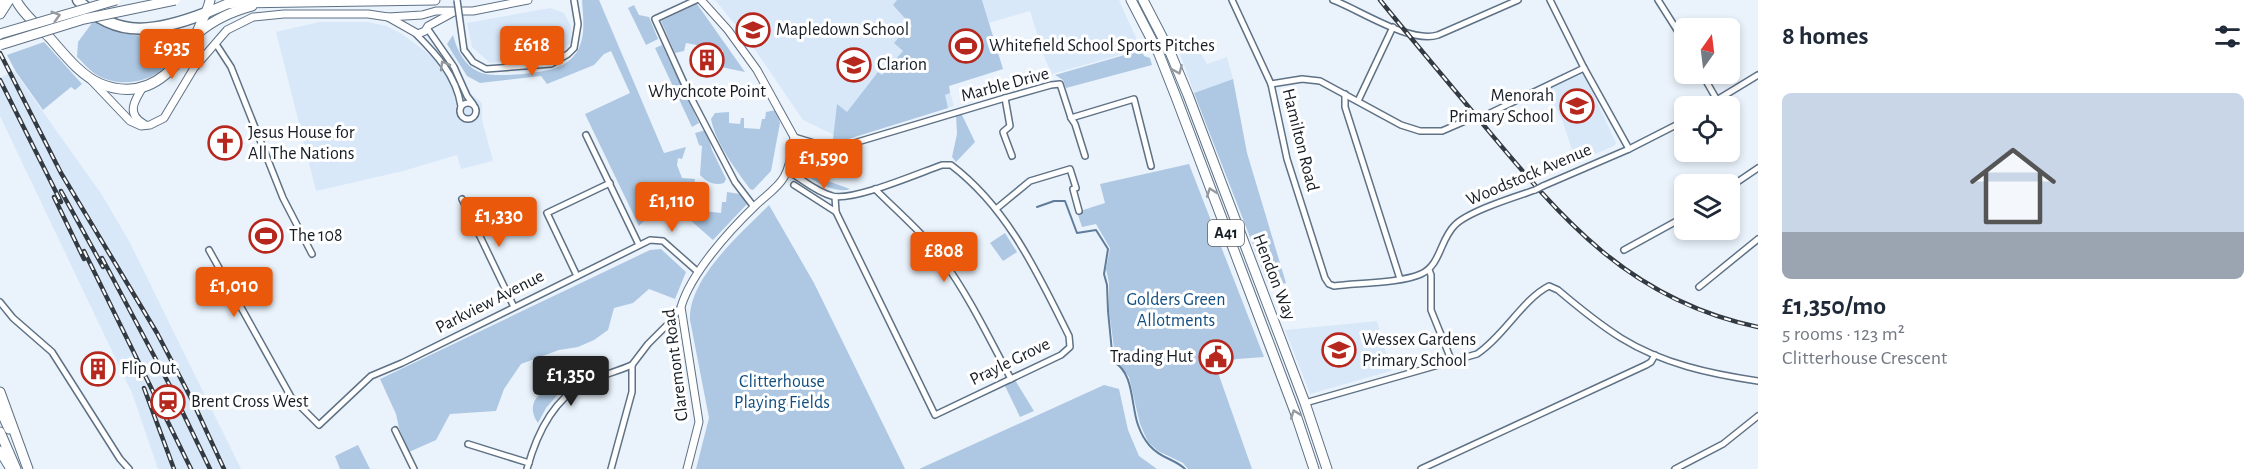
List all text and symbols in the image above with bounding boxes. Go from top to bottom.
one-way arrow [50,11,61,23]
school or university icon: Mapledown School [735,12,771,48]
north arrow [1674,18,1740,84]
map controls [1674,18,1740,240]
icon: filters [2211,20,2244,53]
place label: Mapledown School [776,21,909,39]
text: 8 homes [1782,23,1869,49]
pin: £618 [496,26,568,77]
sports icon: Whitefield School Sports Pitches [948,28,984,64]
pin: £935 [136,29,208,80]
text: £618 [514,35,550,55]
place label: Whitefield School Sports Pitches [989,37,1215,55]
text: £935 [154,38,190,58]
building icon: Whychcote Point [689,42,725,78]
school or university icon: Clarion [836,47,872,83]
place label: Clarion [877,56,927,74]
one-way arrow [440,61,451,72]
one-way arrow [1171,64,1183,75]
street label: Marble Drive [959,65,1051,105]
place label: Whychcote Point [648,83,766,101]
street label: Hamilton Road [1279,87,1321,193]
place label: Menorah Primary School [1449,87,1554,126]
school or university icon: Menorah Primary School [1559,88,1595,124]
button: locate [1674,96,1740,162]
place label: Jesus House for All The Nations [248,124,355,163]
church icon: Jesus House for All The Nations [207,125,243,161]
icon: home [1959,132,2067,240]
pin: £1,590 [775,139,873,190]
street label: Woodstock Avenue [1464,141,1594,209]
text: £1,590 [799,148,849,168]
button: layers [1674,174,1740,240]
pin: £1,110 [623,182,721,233]
one-way arrow [1206,187,1218,198]
text: £1,110 [649,191,695,211]
pin: £1,330 [450,197,548,248]
text: £1,330 [475,206,523,226]
sports icon: The 108 [248,218,284,254]
road number: A41 [1208,220,1244,246]
place label: The 108 [289,227,343,245]
street label: Hendon Way [1249,231,1299,323]
pin: £808 [908,232,980,283]
text: £808 [924,241,964,261]
pin: £1,010 [185,267,283,318]
street label: Parkview Avenue [433,267,547,337]
text: £1,010 [210,276,258,296]
park label: Golders Green Allotments [1127,291,1225,330]
text: £1,350/mo [1782,293,1886,319]
street label: Claremont Road [660,308,692,422]
text: 5 rooms · 123 m² [1782,324,1905,344]
place label: Wessex Gardens Primary School [1362,331,1476,370]
school or university icon: Wessex Gardens Primary School [1321,332,1357,368]
street label: Prayle Grove [967,335,1053,389]
public building icon: Trading Hut [1198,339,1234,375]
place label: Trading Hut [1110,348,1193,366]
text: Clitterhouse Crescent [1782,348,1947,368]
building icon: Flip Out [80,351,116,387]
pin: £1,350 [522,356,620,407]
place label: Flip Out [121,360,176,378]
text: £1,350 [547,365,595,385]
park label: Clitterhouse Playing Fields [734,373,830,412]
station icon: Brent Cross West [150,384,186,420]
place label: Brent Cross West [191,393,309,411]
one-way arrow [1289,409,1302,419]

